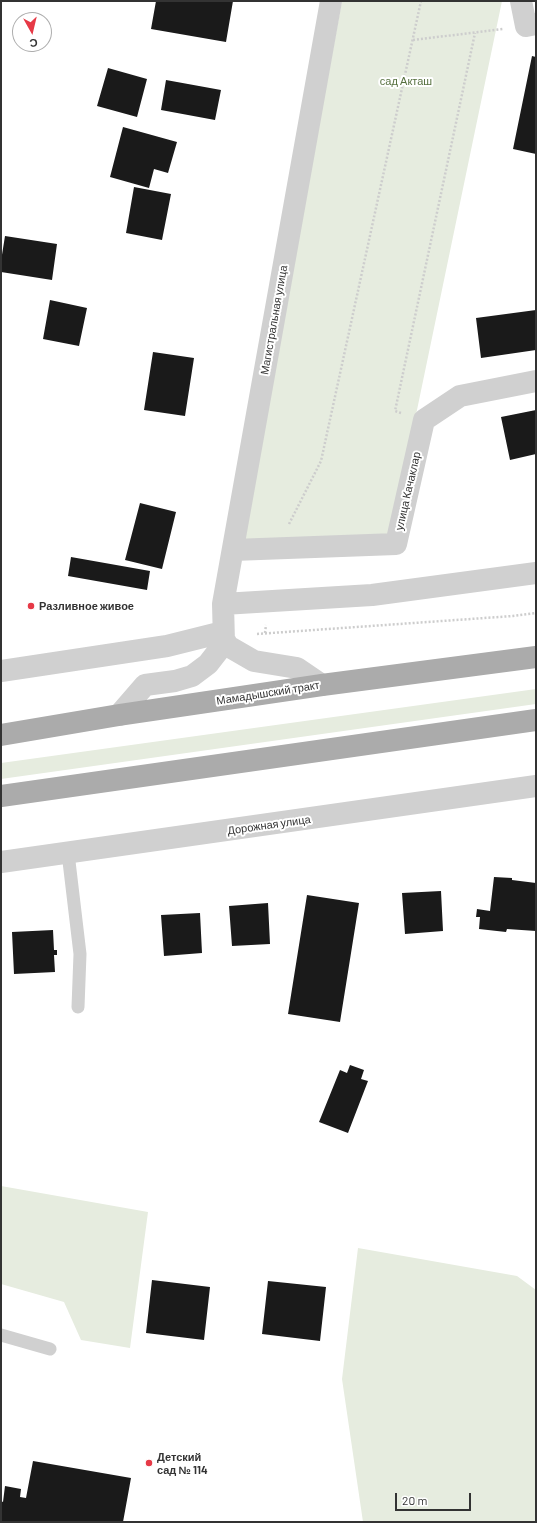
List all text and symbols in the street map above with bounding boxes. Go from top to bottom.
north arrow [12,12,52,52]
text: С [29,36,38,50]
park label: сад Акташ [380,74,432,88]
street label: Магистральная улица [258,264,290,376]
street label: улица Качаклар [393,450,423,532]
place label: Разливное живое [39,599,134,613]
marker: Разливное живое [26,601,36,611]
street label: Мамадышский тракт [215,678,321,708]
street label: Дорожная улица [227,813,311,837]
place label: Детский сад № 114 [157,1450,208,1476]
marker: Детский сад № 114 [144,1458,154,1468]
scale bar [397,1485,473,1511]
text: 20 m [402,1493,428,1507]

